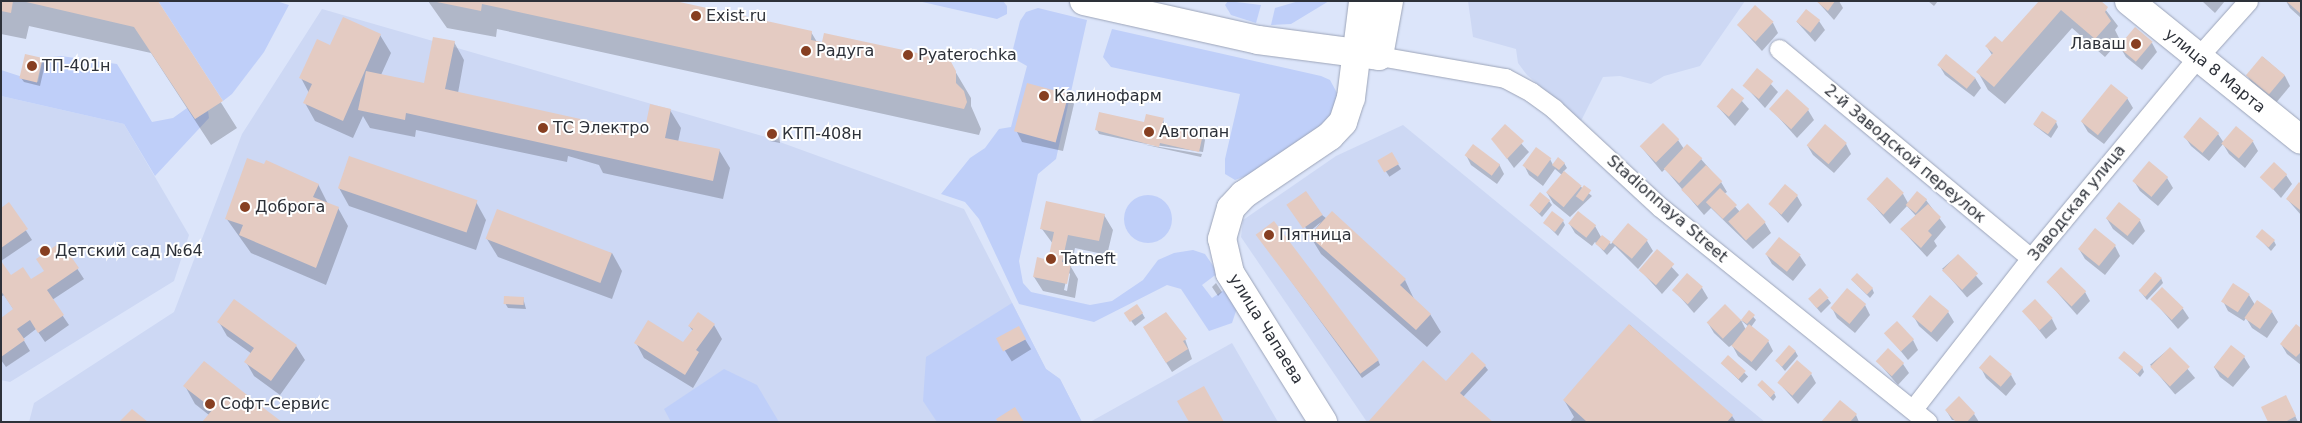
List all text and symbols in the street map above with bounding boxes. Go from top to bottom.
place label: Exist.ru [706,6,766,26]
marker: Exist.ru [690,10,702,22]
street label: улица 8 Марта [2161,25,2269,117]
place label: Лаваш [2070,34,2126,54]
marker: Лаваш [2130,38,2142,50]
place label: Радуга [816,41,874,61]
marker: Радуга [800,45,812,57]
place label: Pyaterochka [918,45,1017,65]
marker: Pyaterochka [902,49,914,61]
place label: ТП-401н [42,56,111,76]
marker: ТП-401н [26,60,38,72]
street label: 2-й Заводской переулок [1820,81,1990,227]
place label: Калинофарм [1054,86,1162,106]
marker: Калинофарм [1038,90,1050,102]
place label: ТС Электро [553,118,649,138]
marker: ТС Электро [537,122,549,134]
place label: Автопан [1159,122,1229,142]
place label: КТП-408н [782,124,862,144]
marker: Автопан [1143,126,1155,138]
marker: КТП-408н [766,128,778,140]
street label: Заводская улица [2024,141,2130,265]
street label: Stadionnaya Street [1603,151,1731,267]
place label: Доброга [255,197,325,217]
marker: Доброга [239,201,251,213]
place label: Пятница [1279,225,1352,245]
marker: Пятница [1263,229,1275,241]
place label: Детский сад №64 [55,241,203,261]
marker: Детский сад №64 [39,245,51,257]
place label: Tatneft [1061,249,1116,269]
marker: Tatneft [1045,253,1057,265]
street label: улица Чапаева [1224,270,1308,388]
place label: Софт-Сервис [220,394,330,414]
marker: Софт-Сервис [204,398,216,410]

